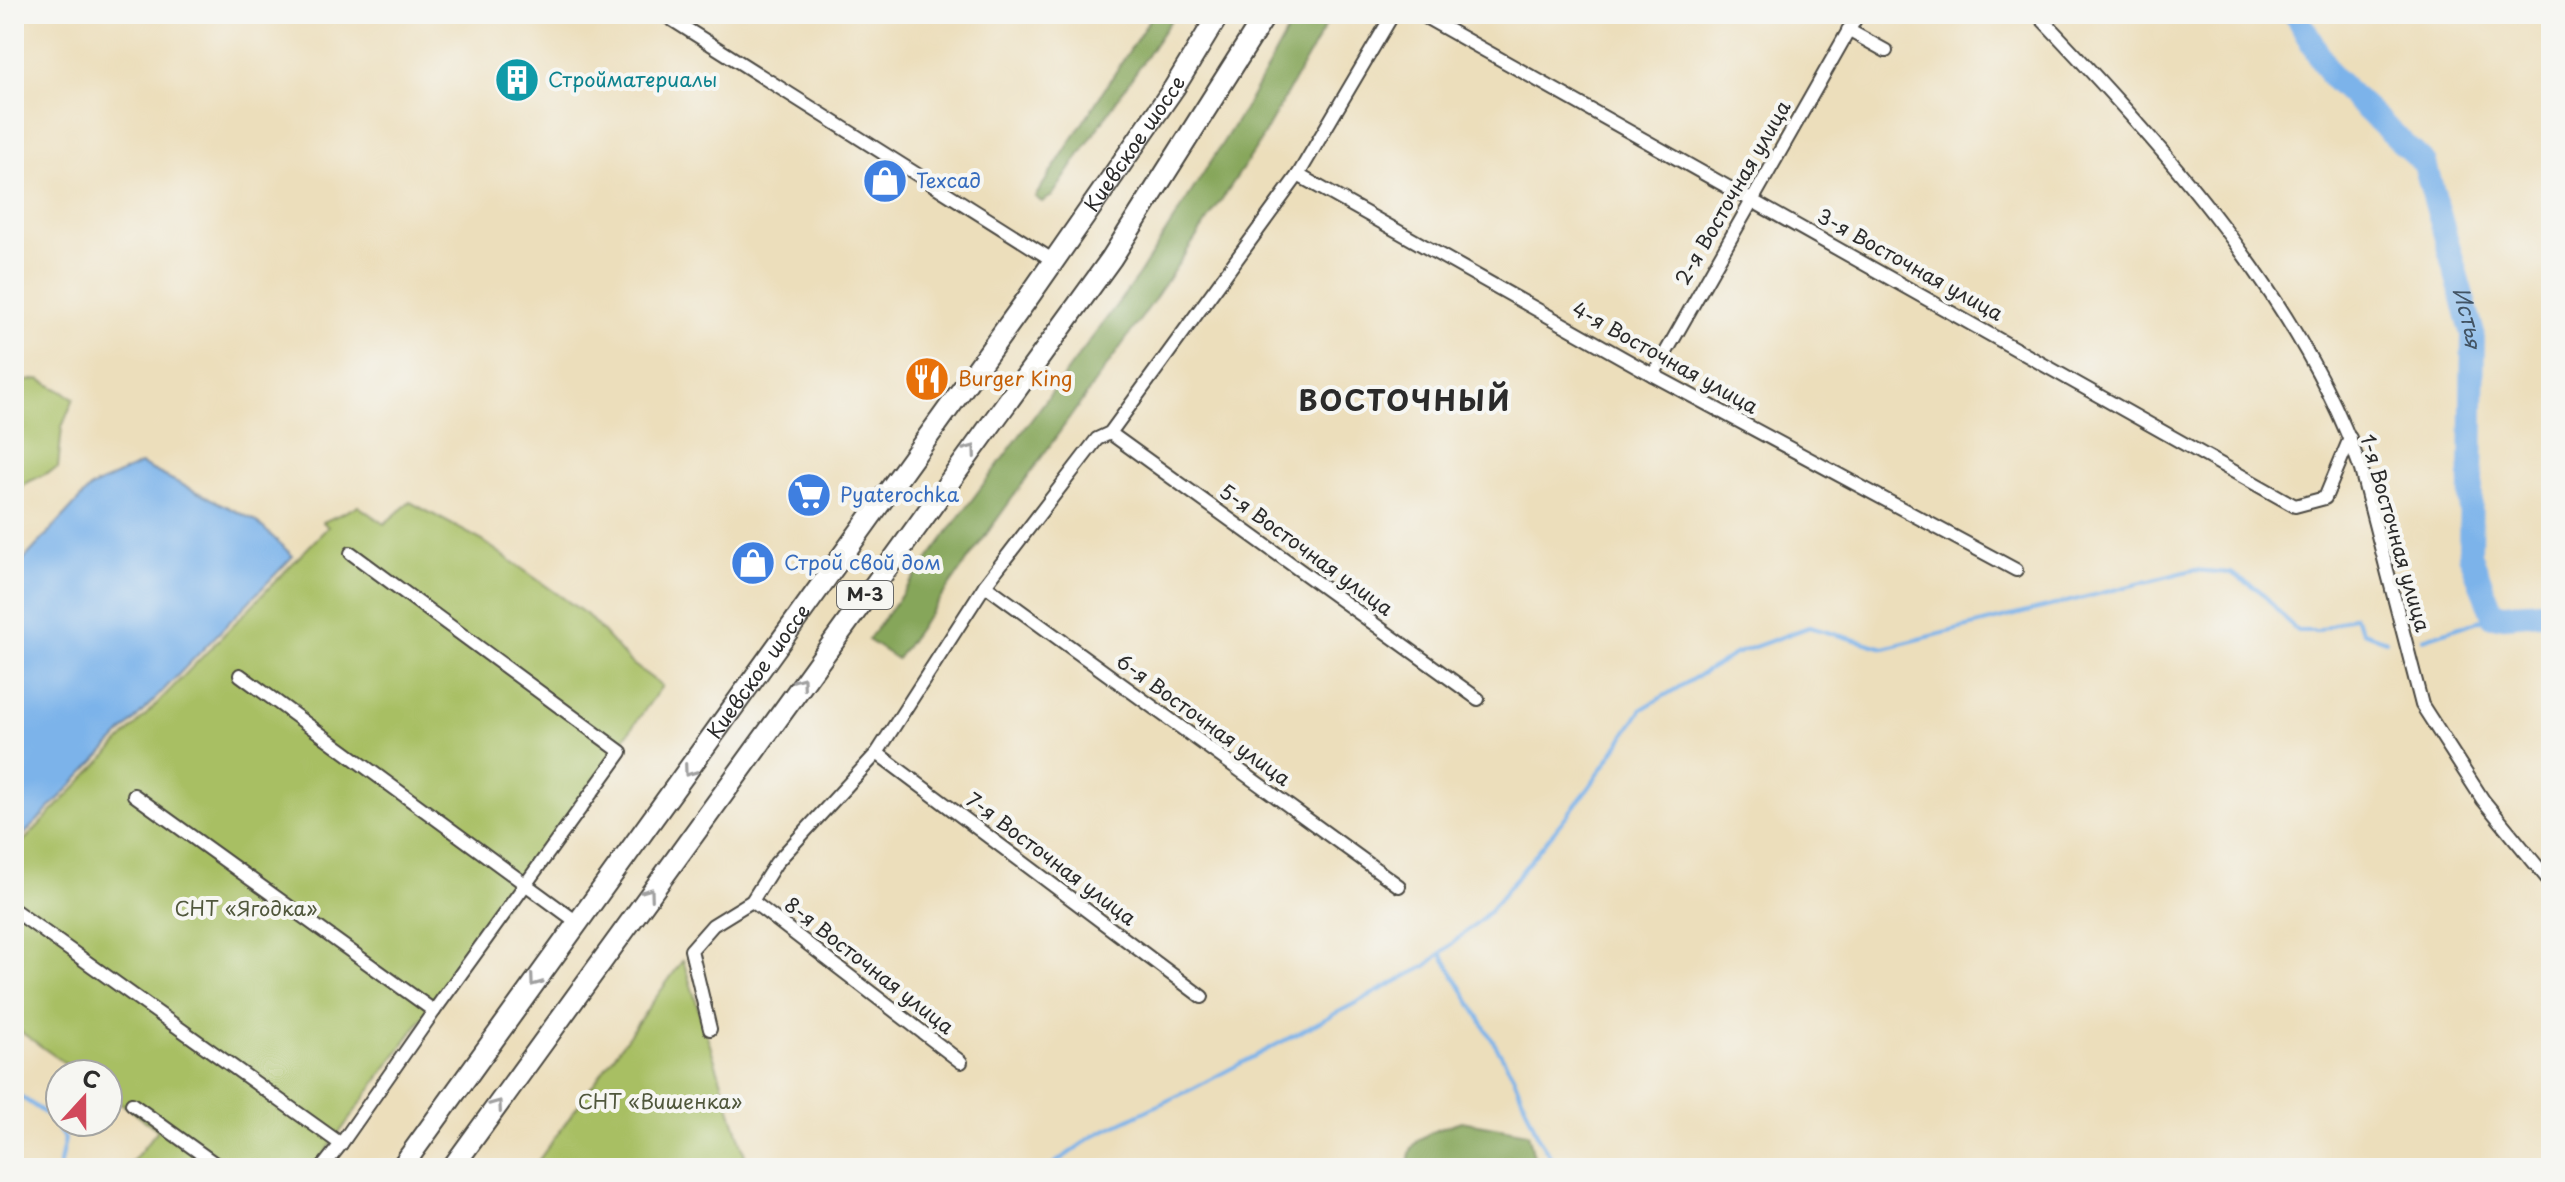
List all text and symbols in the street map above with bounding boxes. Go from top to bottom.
building icon: Стройматериалы [493,56,541,104]
place label: Стройматериалы [548,64,717,94]
street label: Киевское шоссе [1076,70,1192,218]
street label: 2-я Восточная улица [1667,94,1798,291]
shop icon: Техсад [861,157,909,205]
place label: Техсад [916,165,981,195]
street label: 3-я Восточная улица [1812,200,2009,328]
water label: Истья [2445,282,2491,350]
street label: 4-я Восточная улица [1567,293,1764,421]
restaurant icon: Burger King [903,355,951,403]
place label: Burger King [958,363,1073,393]
district label: ВОСТОЧНЫЙ [1298,378,1512,421]
street label: 1-я Восточная улица [2353,430,2439,635]
one-way arrow [961,444,976,459]
supermarket icon: Pyaterochka [785,471,833,519]
street label: 5-я Восточная улица [1214,476,1400,623]
place label: Pyaterochka [840,479,960,509]
shop icon: Строй свой дом [729,539,777,587]
place label: Строй свой дом [784,547,941,577]
road number: М-3 [837,581,893,609]
street label: Киевское шоссе [699,597,817,744]
street label: 6-я Восточная улица [1110,646,1297,793]
one-way arrow [791,677,806,691]
one-way arrow [684,762,698,777]
street label: 7-я Восточная улица [960,784,1143,932]
one-way arrow [639,888,654,902]
street label: 8-я Восточная улица [779,889,961,1041]
park label: СНТ «Ягодка» [174,893,318,923]
one-way arrow [530,972,545,986]
north arrow [44,1058,124,1138]
text: С [78,1060,105,1096]
park label: СНТ «Вишенка» [578,1086,742,1116]
one-way arrow [487,1099,502,1113]

